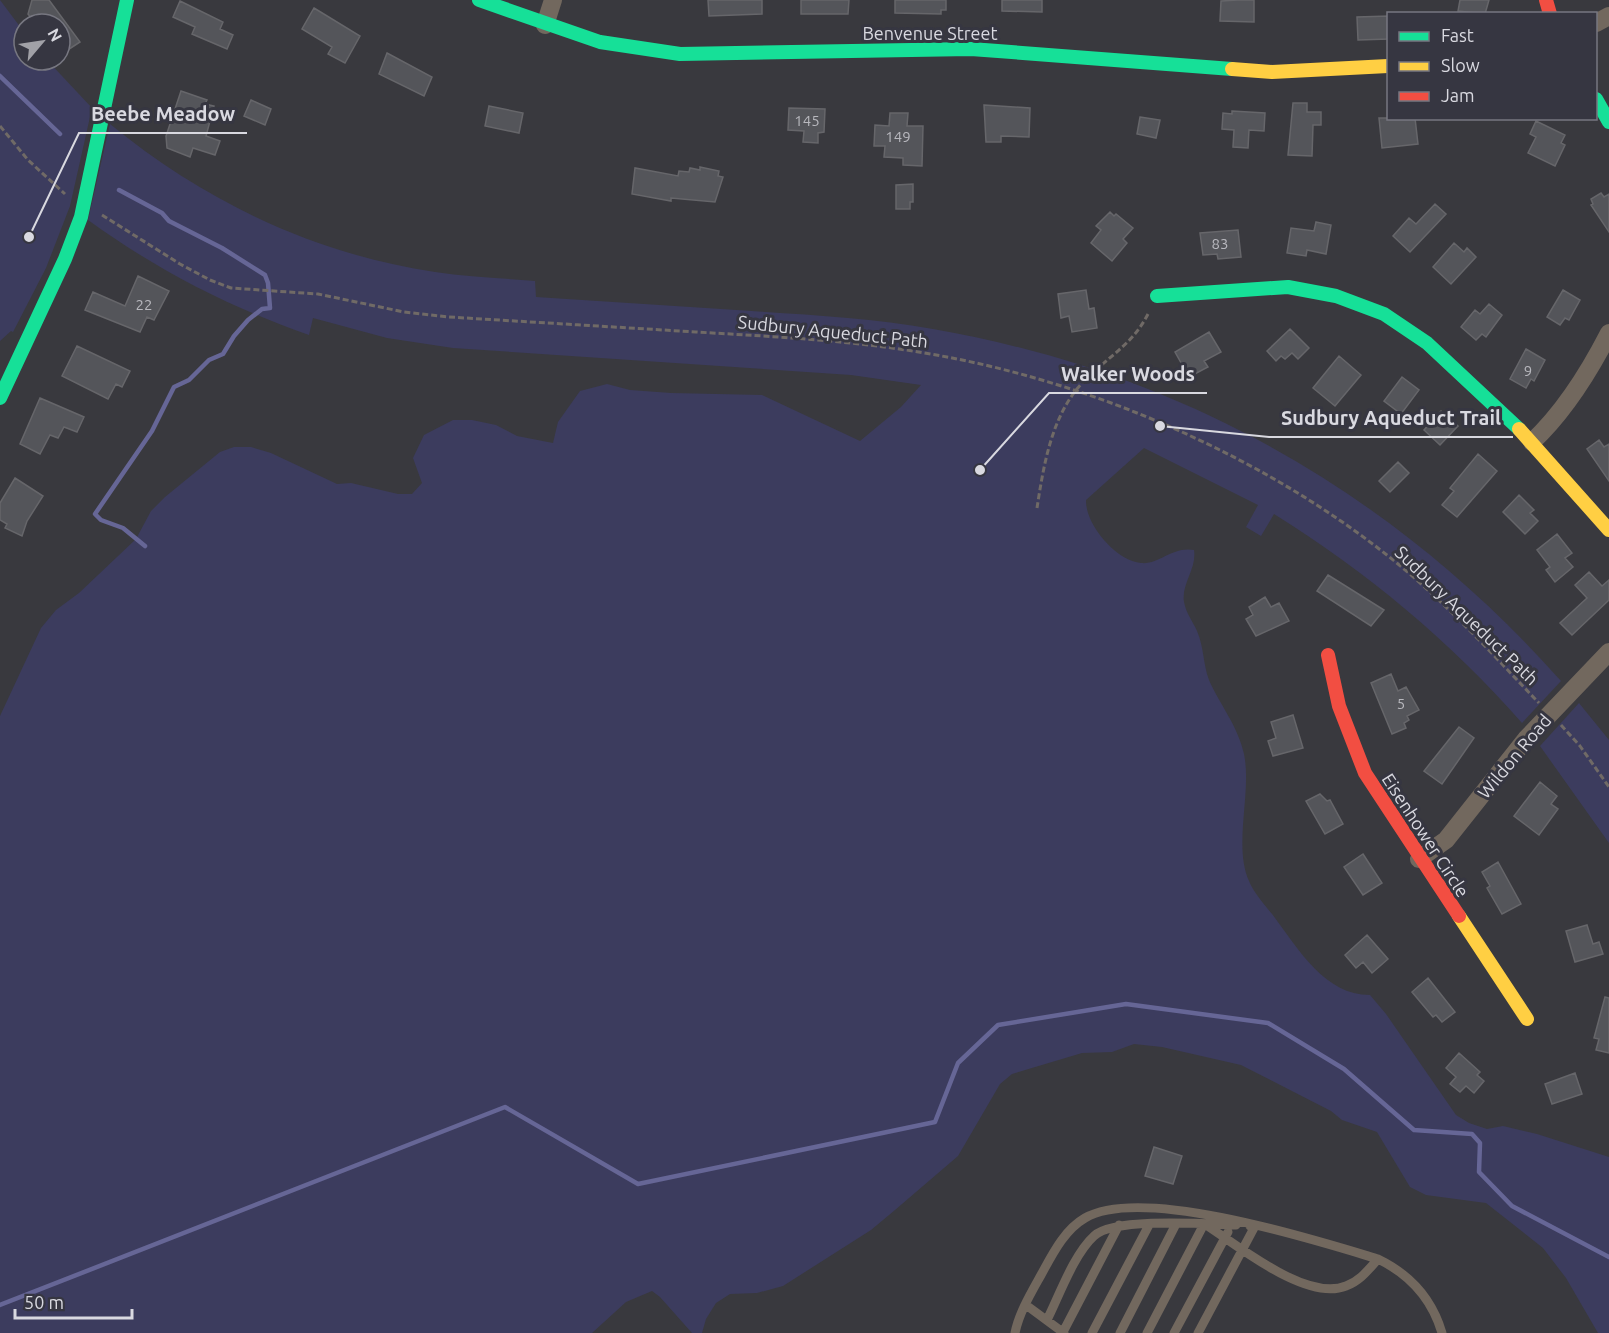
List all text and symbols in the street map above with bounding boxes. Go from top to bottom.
north arrow [12,12,72,72]
legend [1387,12,1597,120]
street label: Benvenue Street [862,23,998,43]
text: N [44,25,66,44]
text: Fast [1441,25,1474,45]
text: Slow [1441,55,1480,75]
text: Jam [1441,85,1475,105]
callout: Beebe Meadow [79,95,247,133]
text: Beebe Meadow [91,102,235,125]
house number: 145 [794,112,820,129]
house number: 149 [885,128,911,145]
house number: 83 [1212,235,1228,252]
house number: 22 [136,296,152,313]
street label: Sudbury Aqueduct Path [737,311,929,351]
callout: Walker Woods [1049,355,1207,393]
text: Walker Woods [1061,362,1195,385]
house number: 9 [1524,362,1532,379]
callout: Sudbury Aqueduct Trail [1269,399,1513,437]
text: Sudbury Aqueduct Trail [1281,406,1501,429]
street label: Sudbury Aqueduct Path [1391,541,1543,689]
house number: 5 [1397,695,1405,712]
street label: Wildon Road [1473,710,1555,802]
street label: Eisenhower Circle [1379,769,1473,901]
scale bar [15,1282,132,1320]
text: 50 m [24,1292,64,1312]

